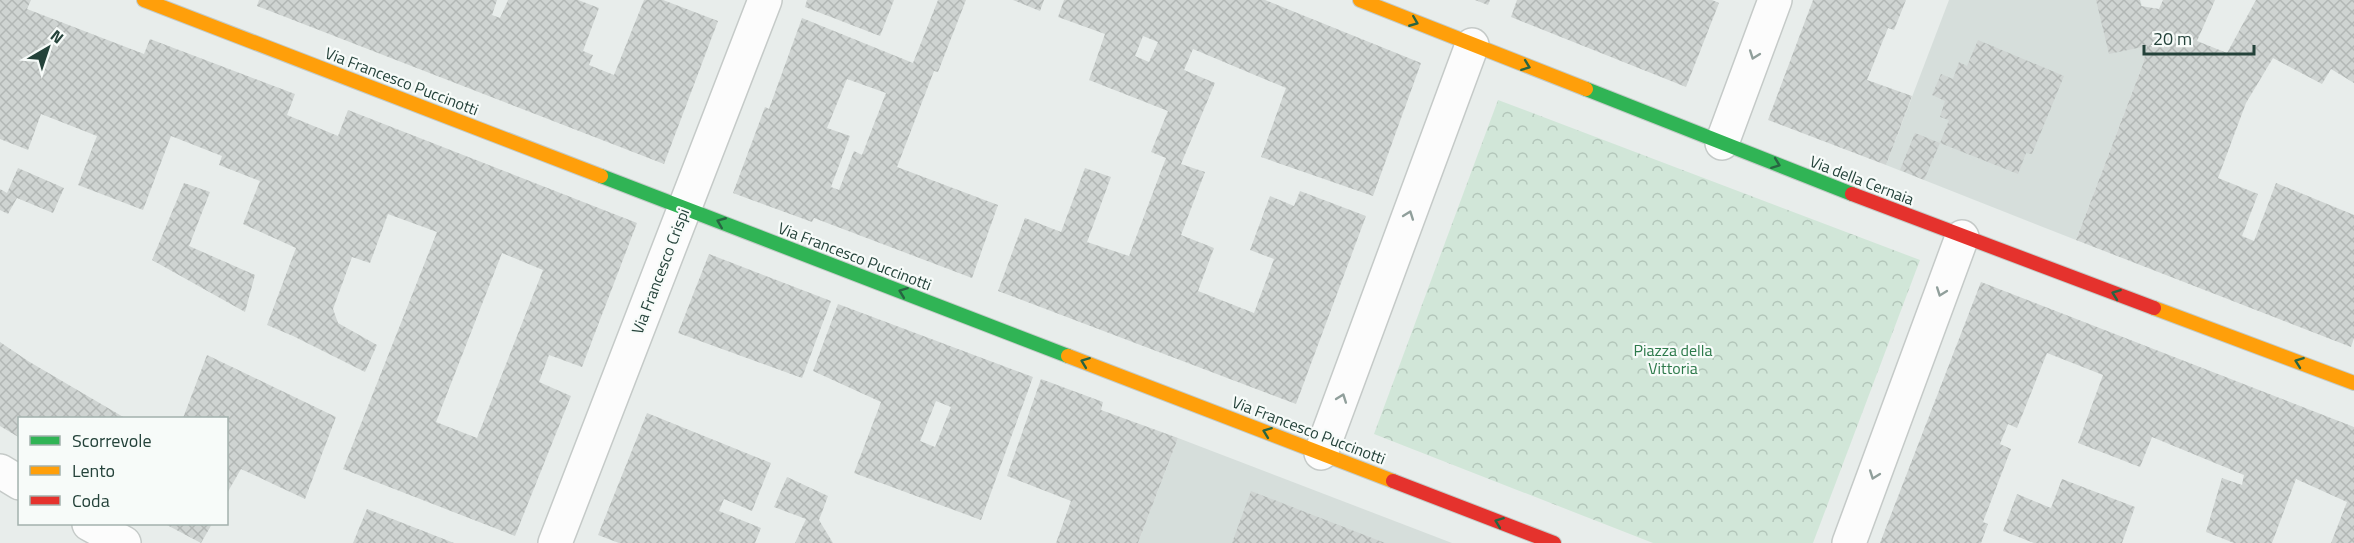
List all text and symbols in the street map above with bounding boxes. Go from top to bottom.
one-way arrow [1408,15,1419,27]
north arrow [18,18,78,78]
scale bar [2144,18,2254,56]
text: N [46,24,69,49]
text: 20 m [2153,25,2192,52]
street label: Via Francesco Puccinotti [322,41,482,121]
one-way arrow [1749,49,1762,60]
one-way arrow [1520,59,1531,71]
street label: Via della Cernaia [1806,149,1918,211]
one-way arrow [1770,157,1781,169]
street label: Via Francesco Crispi [625,205,695,337]
one-way arrow [1401,210,1414,221]
street label: Via Francesco Puccinotti [775,216,935,296]
one-way arrow [716,217,727,229]
one-way arrow [1936,286,1949,297]
one-way arrow [898,287,909,299]
one-way arrow [2112,289,2122,302]
park label: Piazza della Vittoria [1633,338,1713,380]
one-way arrow [1080,357,1091,369]
one-way arrow [2294,357,2305,370]
street label: Via Francesco Puccinotti [1229,390,1389,470]
one-way arrow [1334,393,1347,404]
legend [18,417,228,525]
text: Scorrevole [72,427,151,454]
one-way arrow [1262,427,1273,439]
text: Lento [72,457,115,484]
one-way arrow [1869,469,1882,480]
text: Coda [72,487,110,514]
one-way arrow [1495,517,1505,530]

